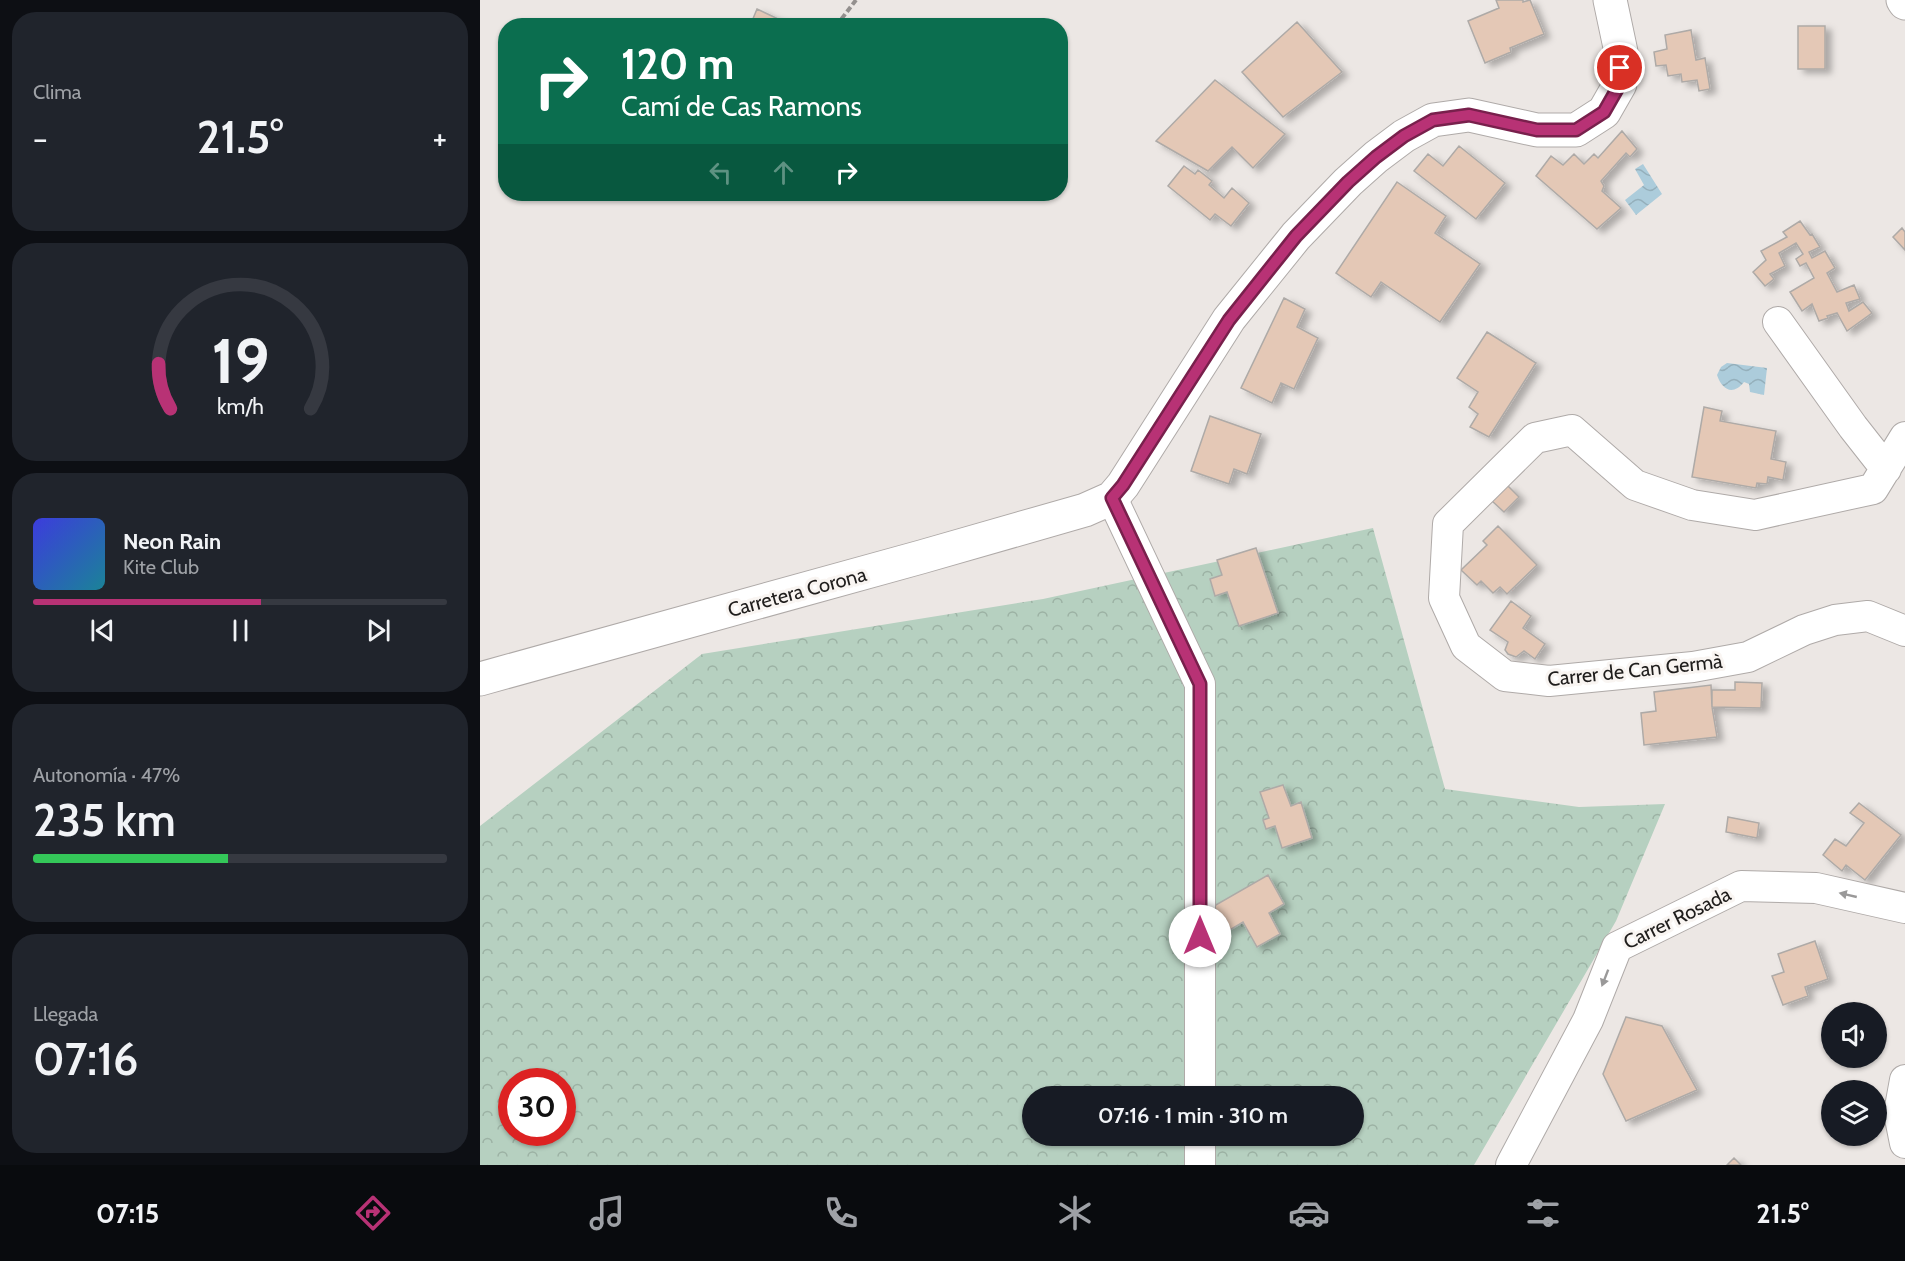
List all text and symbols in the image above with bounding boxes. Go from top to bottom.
text: 120 m [621,38,734,90]
icon: right [522,42,600,120]
pin [1594,42,1645,93]
icon: arrive [1603,51,1636,84]
text: Clima [33,80,81,104]
text: Camí de Cas Ramons [621,90,862,123]
text: 21.5° [197,110,283,164]
text: − [33,118,48,158]
text: + [432,118,447,158]
icon: left [704,156,737,189]
icon: ahead [767,156,800,189]
icon: right [830,156,863,189]
text: 19 [211,323,269,399]
text: km/h [217,393,263,419]
text: Neon Rain [123,528,221,555]
text: Kite Club [123,555,199,579]
street label: Carretera Corona [725,562,869,622]
icon: previous [86,614,119,647]
icon: pause [224,614,257,647]
icon: next [362,614,395,647]
street label: Carrer de Can Germà [1546,649,1724,691]
text: Autonomía · 47% [33,763,180,787]
text: 235 km [33,793,176,847]
street label: Carrer Rosada [1619,881,1735,954]
one-way arrow [1839,890,1857,900]
position arrow [1168,904,1232,968]
one-way arrow [1600,969,1610,987]
text: Llegada [33,1002,98,1026]
map controls [1821,1002,1887,1146]
button: sound [1821,1002,1887,1068]
text: 07:16 [33,1032,138,1086]
speed limit sign: 30 [498,1068,576,1146]
button: layers [1821,1080,1887,1146]
text: 07:16 · 1 min · 310 m [1098,1102,1288,1129]
icon: directions [352,1192,394,1234]
icon: music [586,1192,628,1234]
icon: phone [820,1192,862,1234]
icon: climate [1054,1192,1096,1234]
icon: car [1288,1192,1330,1234]
icon: filters [1522,1192,1564,1234]
text: 07:15 [96,1197,159,1230]
text: 21.5° [1756,1197,1809,1230]

